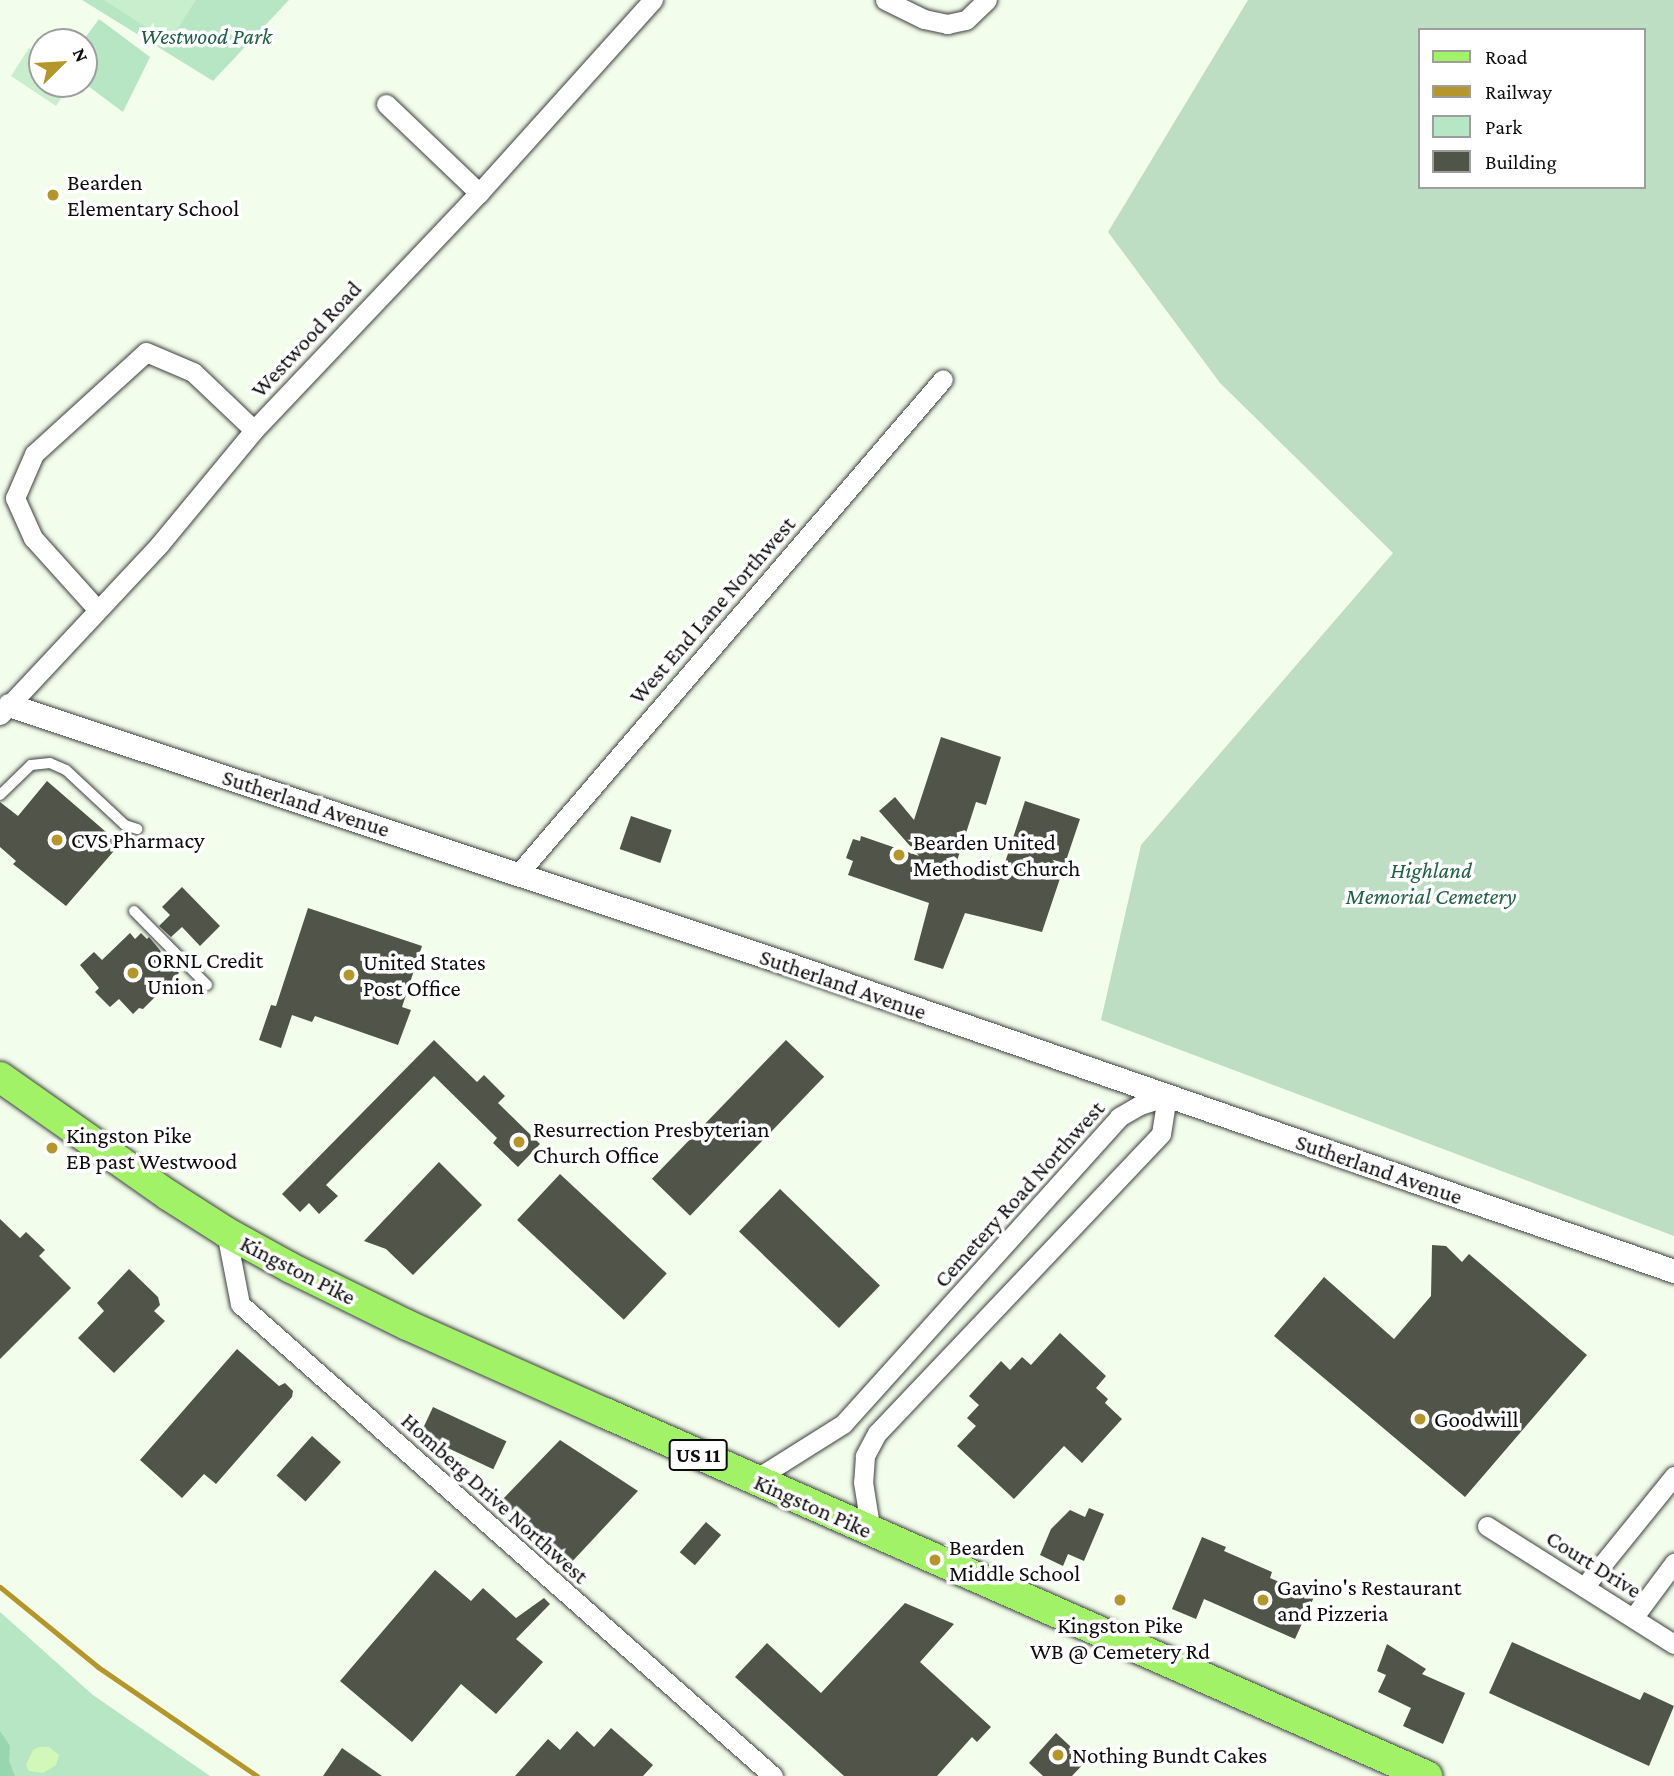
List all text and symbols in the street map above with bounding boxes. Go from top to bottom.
park label: Westwood Park [140,22,272,50]
north arrow [28,28,98,98]
legend [1418,28,1646,189]
text: N [69,45,93,65]
text: Road [1485,45,1528,69]
text: Railway [1485,80,1552,104]
text: Park [1485,115,1522,139]
text: Building [1485,150,1557,174]
place label: Bearden Elementary School [67,168,239,222]
marker: Bearden Elementary School [45,187,61,203]
street label: Westwood Road [245,275,367,403]
street label: West End Lane Northwest [623,511,801,709]
street label: Sutherland Avenue [219,763,393,843]
place label: CVS Pharmacy [71,826,205,854]
place label: Bearden United Methodist Church [913,828,1080,882]
marker: CVS Pharmacy [49,832,65,848]
marker: Bearden United Methodist Church [891,847,907,863]
park label: Highland Memorial Cemetery [1346,856,1516,910]
street label: Sutherland Avenue [756,943,930,1025]
place label: ORNL Credit Union [147,946,263,1000]
place label: United States Post Office [363,948,486,1002]
marker: ORNL Credit Union [125,965,141,981]
marker: United States Post Office [341,967,357,983]
street label: Cemetery Road Northwest [928,1095,1110,1293]
place label: Resurrection Presbyterian Church Office [533,1115,769,1169]
place label: Kingston Pike EB past Westwood [66,1121,237,1175]
street label: Sutherland Avenue [1292,1128,1466,1210]
marker: Resurrection Presbyterian Church Office [511,1134,527,1150]
marker: Kingston Pike EB past Westwood [44,1140,60,1156]
street label: Kingston Pike [236,1229,360,1311]
place label: Goodwill [1434,1405,1519,1433]
street label: Homberg Drive Northwest [396,1407,594,1589]
marker: Goodwill [1412,1411,1428,1427]
road number: US 11 [668,1438,728,1472]
street label: Kingston Pike [750,1468,876,1544]
street label: Court Drive [1541,1524,1647,1604]
place label: Bearden Middle School [949,1533,1080,1587]
marker: Bearden Middle School [927,1552,943,1568]
place label: Gavino's Restaurant and Pizzeria [1277,1573,1461,1627]
marker: Kingston Pike WB @ Cemetery Rd [1112,1592,1128,1608]
marker: Gavino's Restaurant and Pizzeria [1255,1592,1271,1608]
place label: Kingston Pike WB @ Cemetery Rd [1030,1611,1210,1665]
place label: Nothing Bundt Cakes [1072,1741,1267,1769]
marker: Nothing Bundt Cakes [1050,1747,1066,1763]

